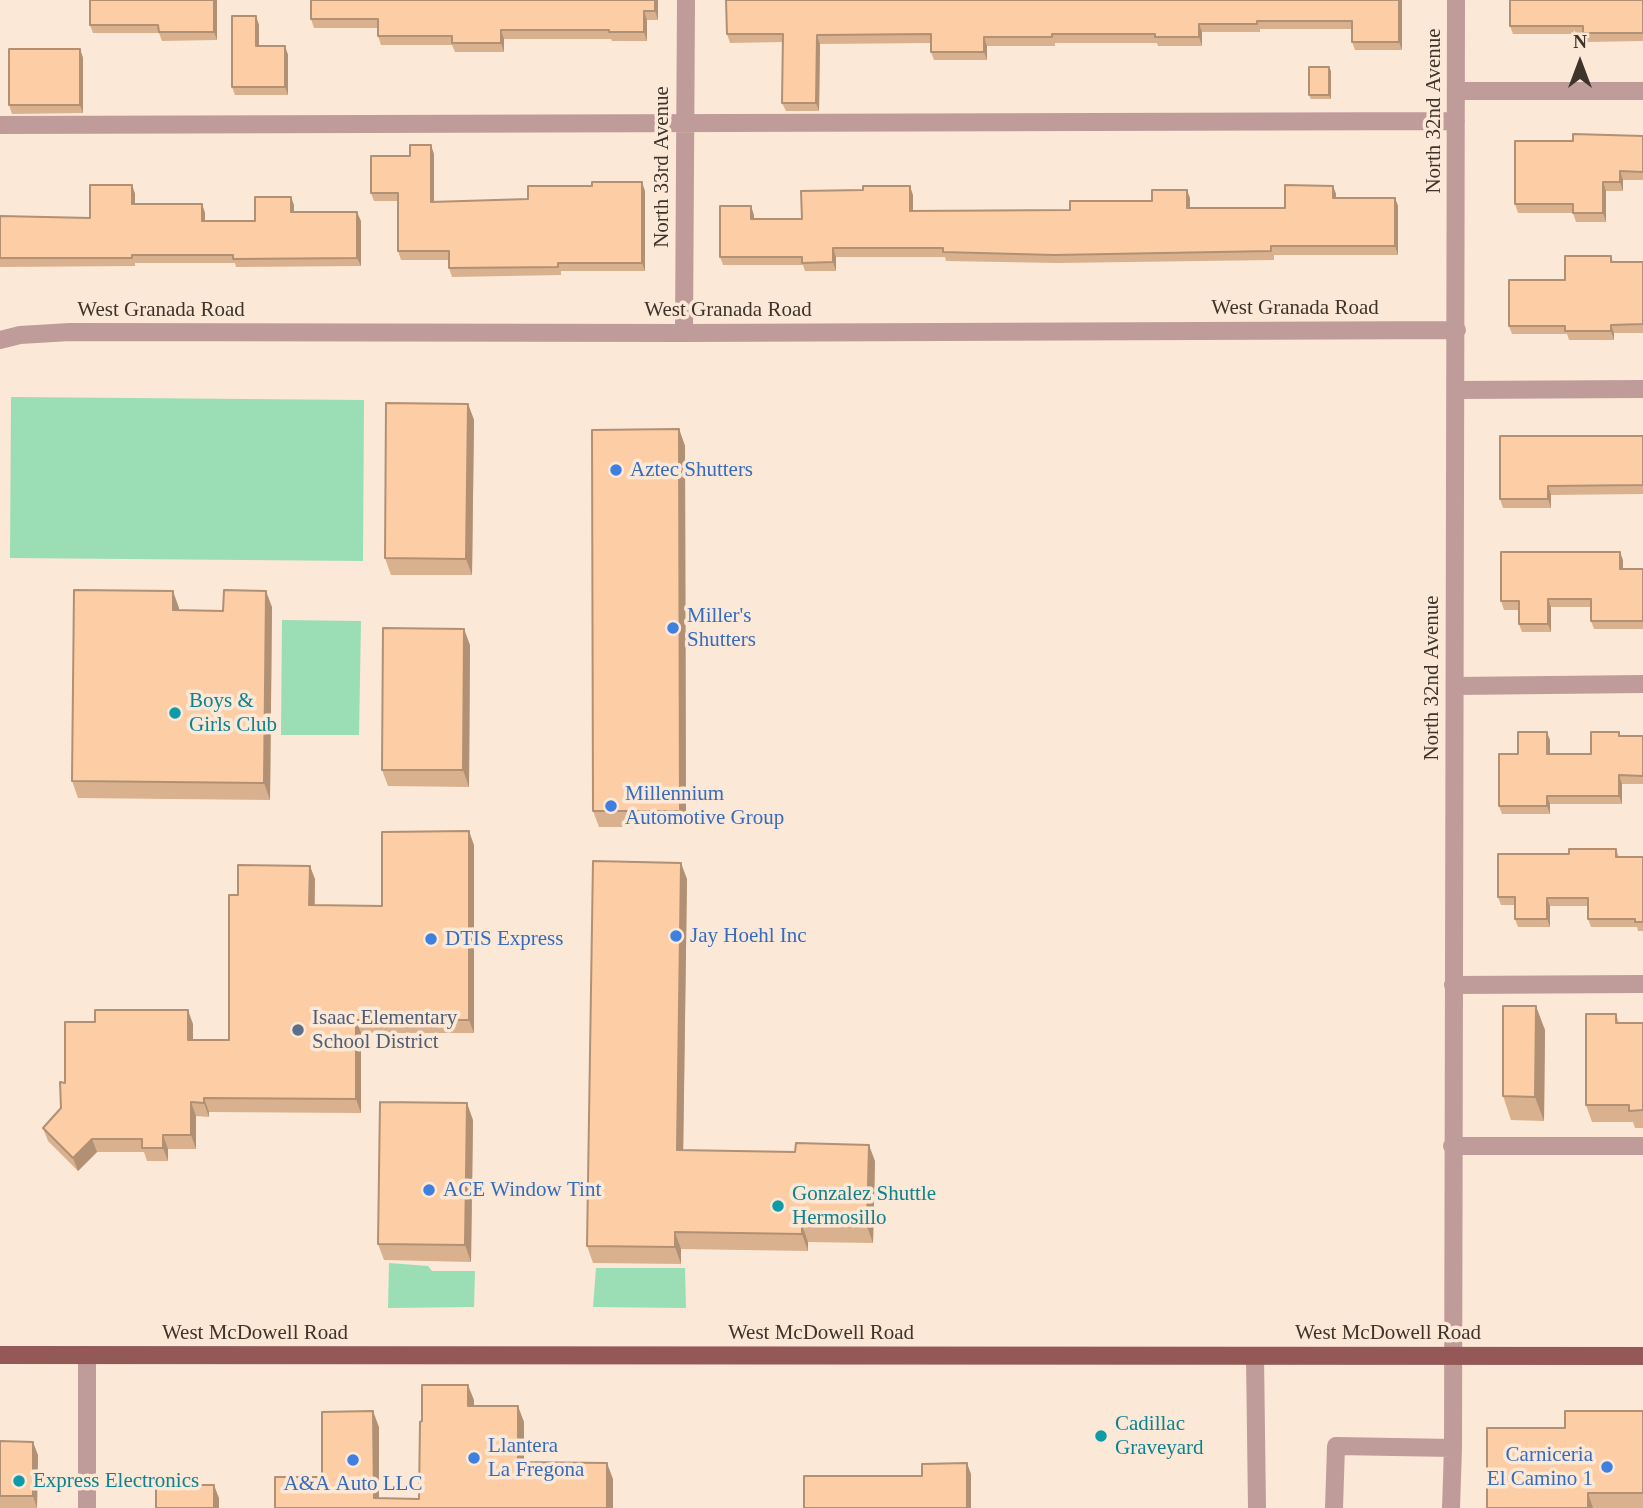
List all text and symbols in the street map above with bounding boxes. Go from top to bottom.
street label: North 32nd Avenue [1421,28,1447,194]
north arrow [1545,28,1615,98]
text: N [1573,31,1587,52]
street label: North 33rd Avenue [649,86,675,248]
street label: West Granada Road [1211,295,1379,321]
street label: West Granada Road [77,297,245,323]
street label: West Granada Road [644,297,812,323]
place label: Aztec Shutters [630,457,753,483]
marker: Aztec Shutters [608,462,624,478]
street label: North 32nd Avenue [1419,595,1445,761]
place label: Miller's Shutters [687,603,756,653]
marker: Miller's Shutters [665,620,681,636]
place label: Boys & Girls Club [189,688,277,738]
marker: Boys & Girls Club [167,705,183,721]
place label: Millennium Automotive Group [625,781,784,831]
marker: Millennium Automotive Group [603,798,619,814]
place label: Jay Hoehl Inc [690,923,807,949]
place label: DTIS Express [445,926,563,952]
marker: Jay Hoehl Inc [668,928,684,944]
marker: DTIS Express [423,931,439,947]
place label: Isaac Elementary School District [312,1005,457,1055]
marker: Isaac Elementary School District [290,1022,306,1038]
place label: ACE Window Tint [443,1177,601,1203]
place label: Gonzalez Shuttle Hermosillo [792,1181,936,1231]
marker: ACE Window Tint [421,1182,437,1198]
marker: Gonzalez Shuttle Hermosillo [770,1198,786,1214]
street label: West McDowell Road [162,1320,348,1346]
street label: West McDowell Road [728,1320,914,1346]
street label: West McDowell Road [1295,1320,1481,1346]
place label: Cadillac Graveyard [1115,1411,1204,1461]
marker: Cadillac Graveyard [1093,1428,1109,1444]
place label: Llantera La Fregona [488,1433,584,1483]
place label: Carniceria El Camino 1 [1487,1442,1593,1492]
marker: Llantera La Fregona [466,1450,482,1466]
marker: A&A Auto LLC [345,1452,361,1468]
marker: Carniceria El Camino 1 [1599,1459,1615,1475]
place label: Express Electronics [33,1468,199,1494]
place label: A&A Auto LLC [284,1471,422,1497]
marker: Express Electronics [11,1473,27,1489]

